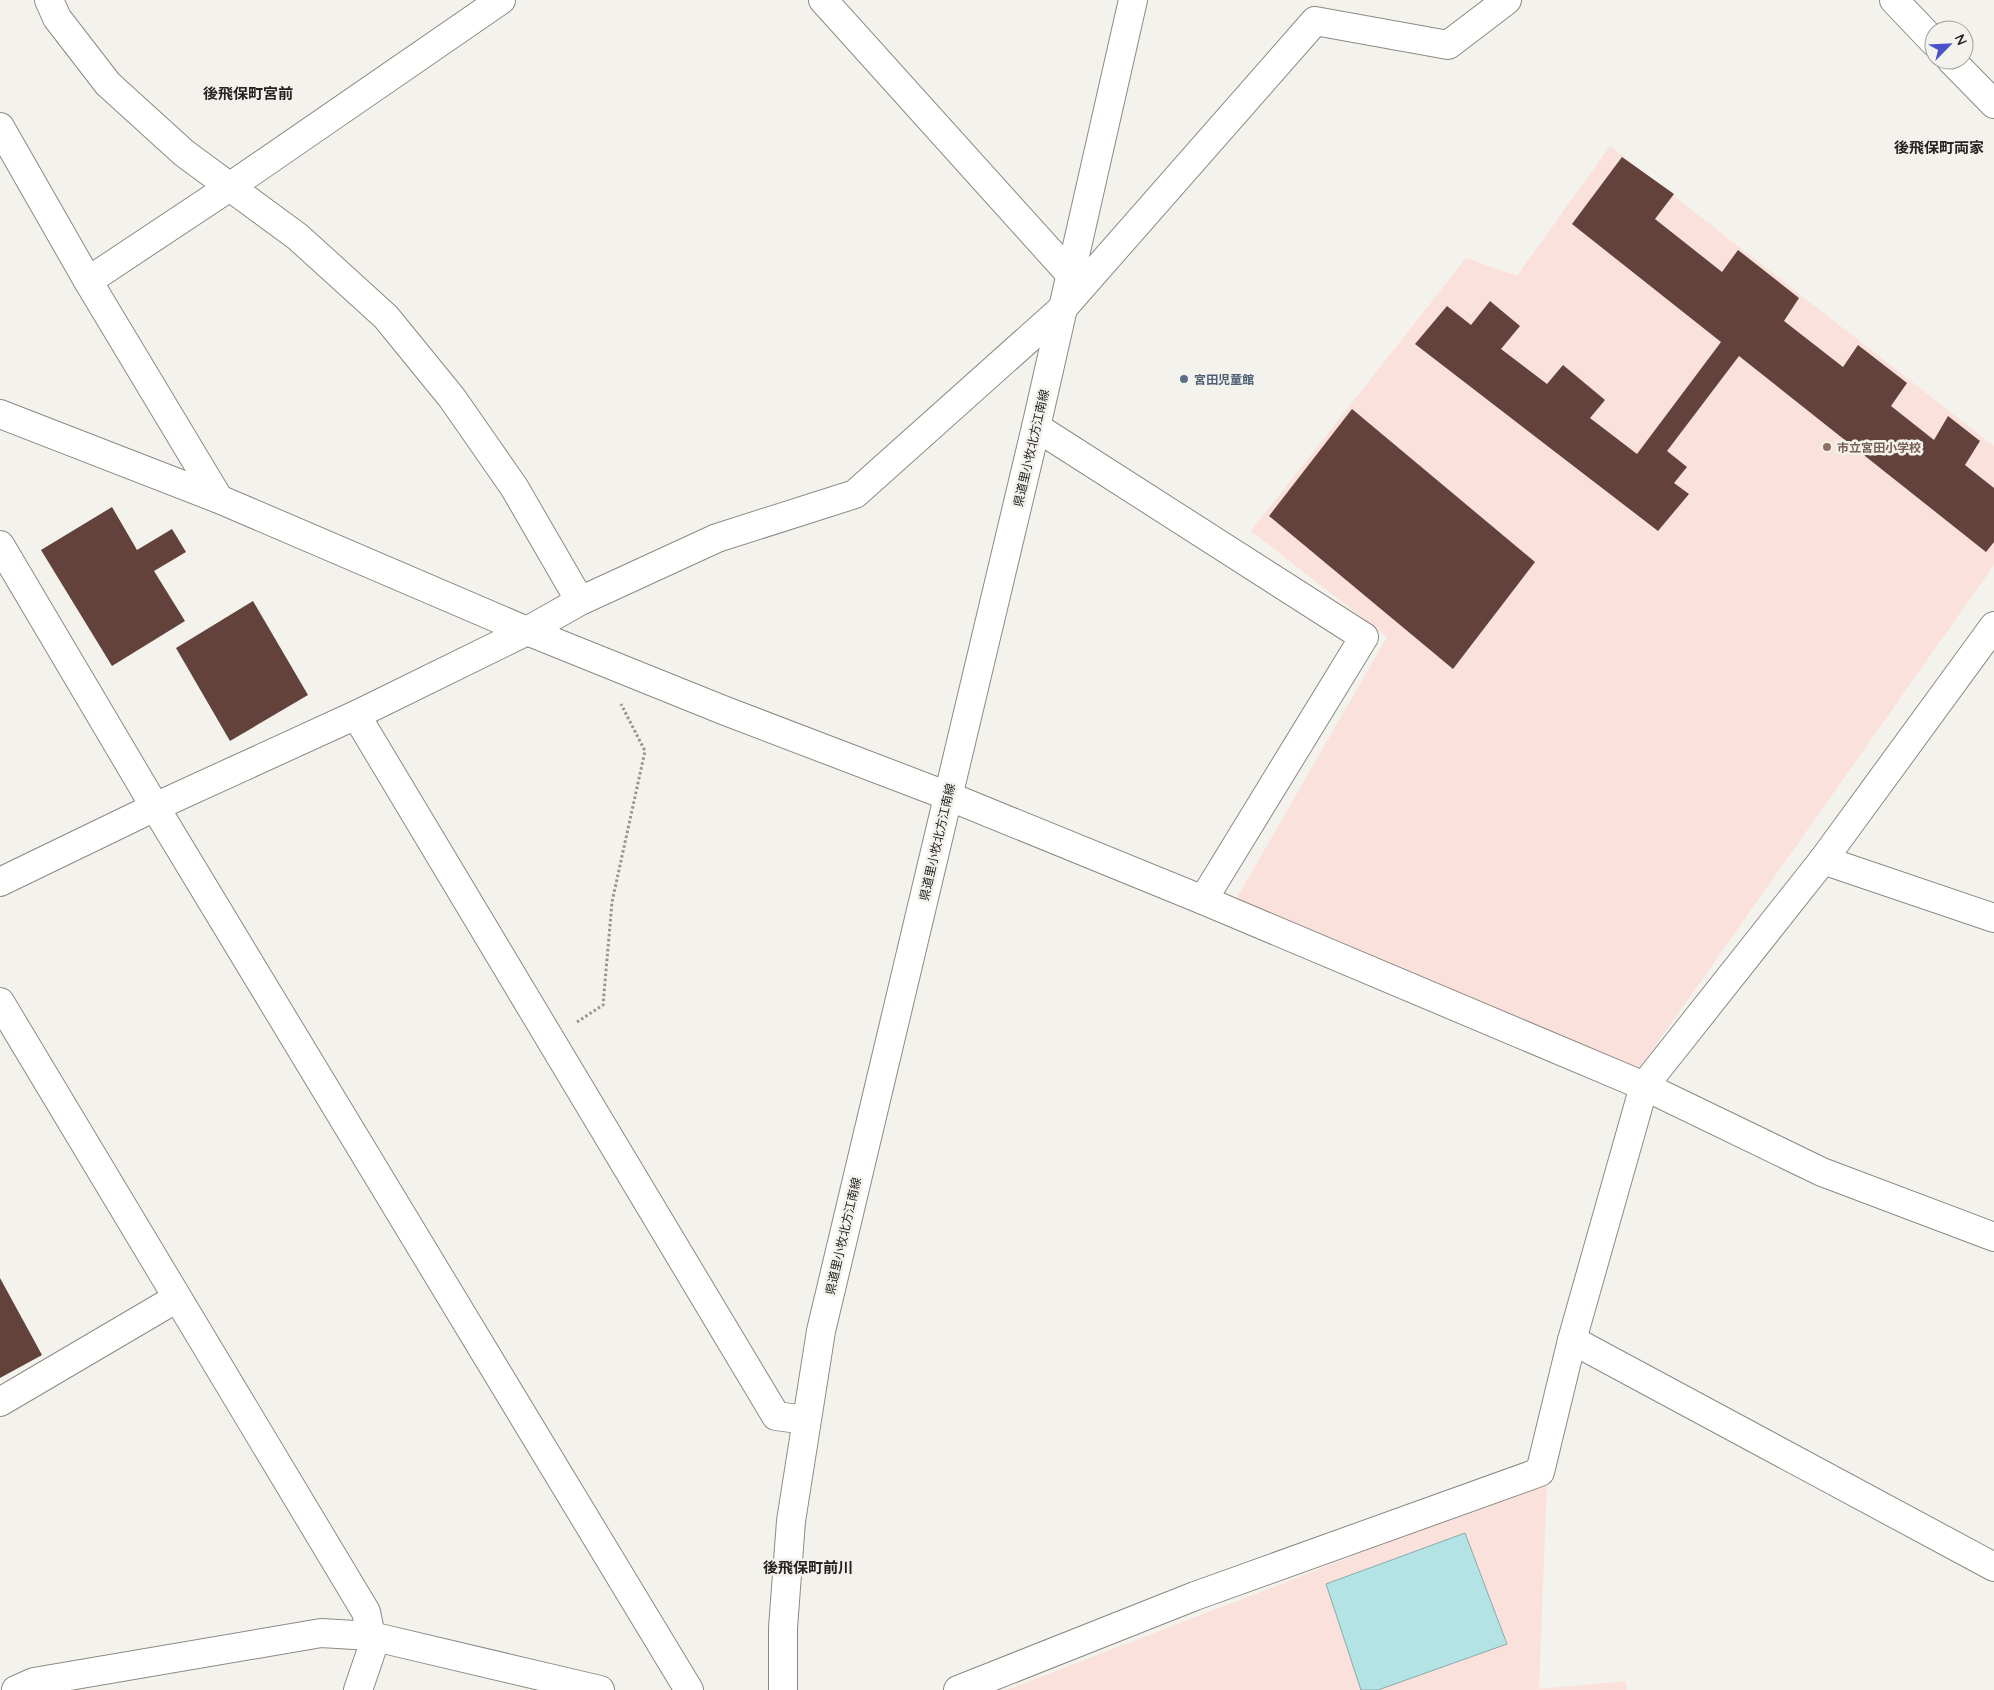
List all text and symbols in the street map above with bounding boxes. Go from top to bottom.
north arrow [1924,20,1974,70]
text: N [1951,31,1971,48]
district label: 後飛保町宮前 [203,84,293,103]
district label: 後飛保町両家 [1894,138,1984,157]
place label: 宮田児童館 [1194,372,1254,387]
marker: 宮田児童館 [1178,373,1190,385]
street label: 県道里小牧北方江南線 [1010,388,1052,508]
place label: 市立宮田小学校 [1837,440,1921,455]
marker: 市立宮田小学校 [1821,441,1833,453]
street label: 県道里小牧北方江南線 [916,782,958,902]
street label: 県道里小牧北方江南線 [822,1176,864,1296]
district label: 後飛保町前川 [763,1558,853,1577]

